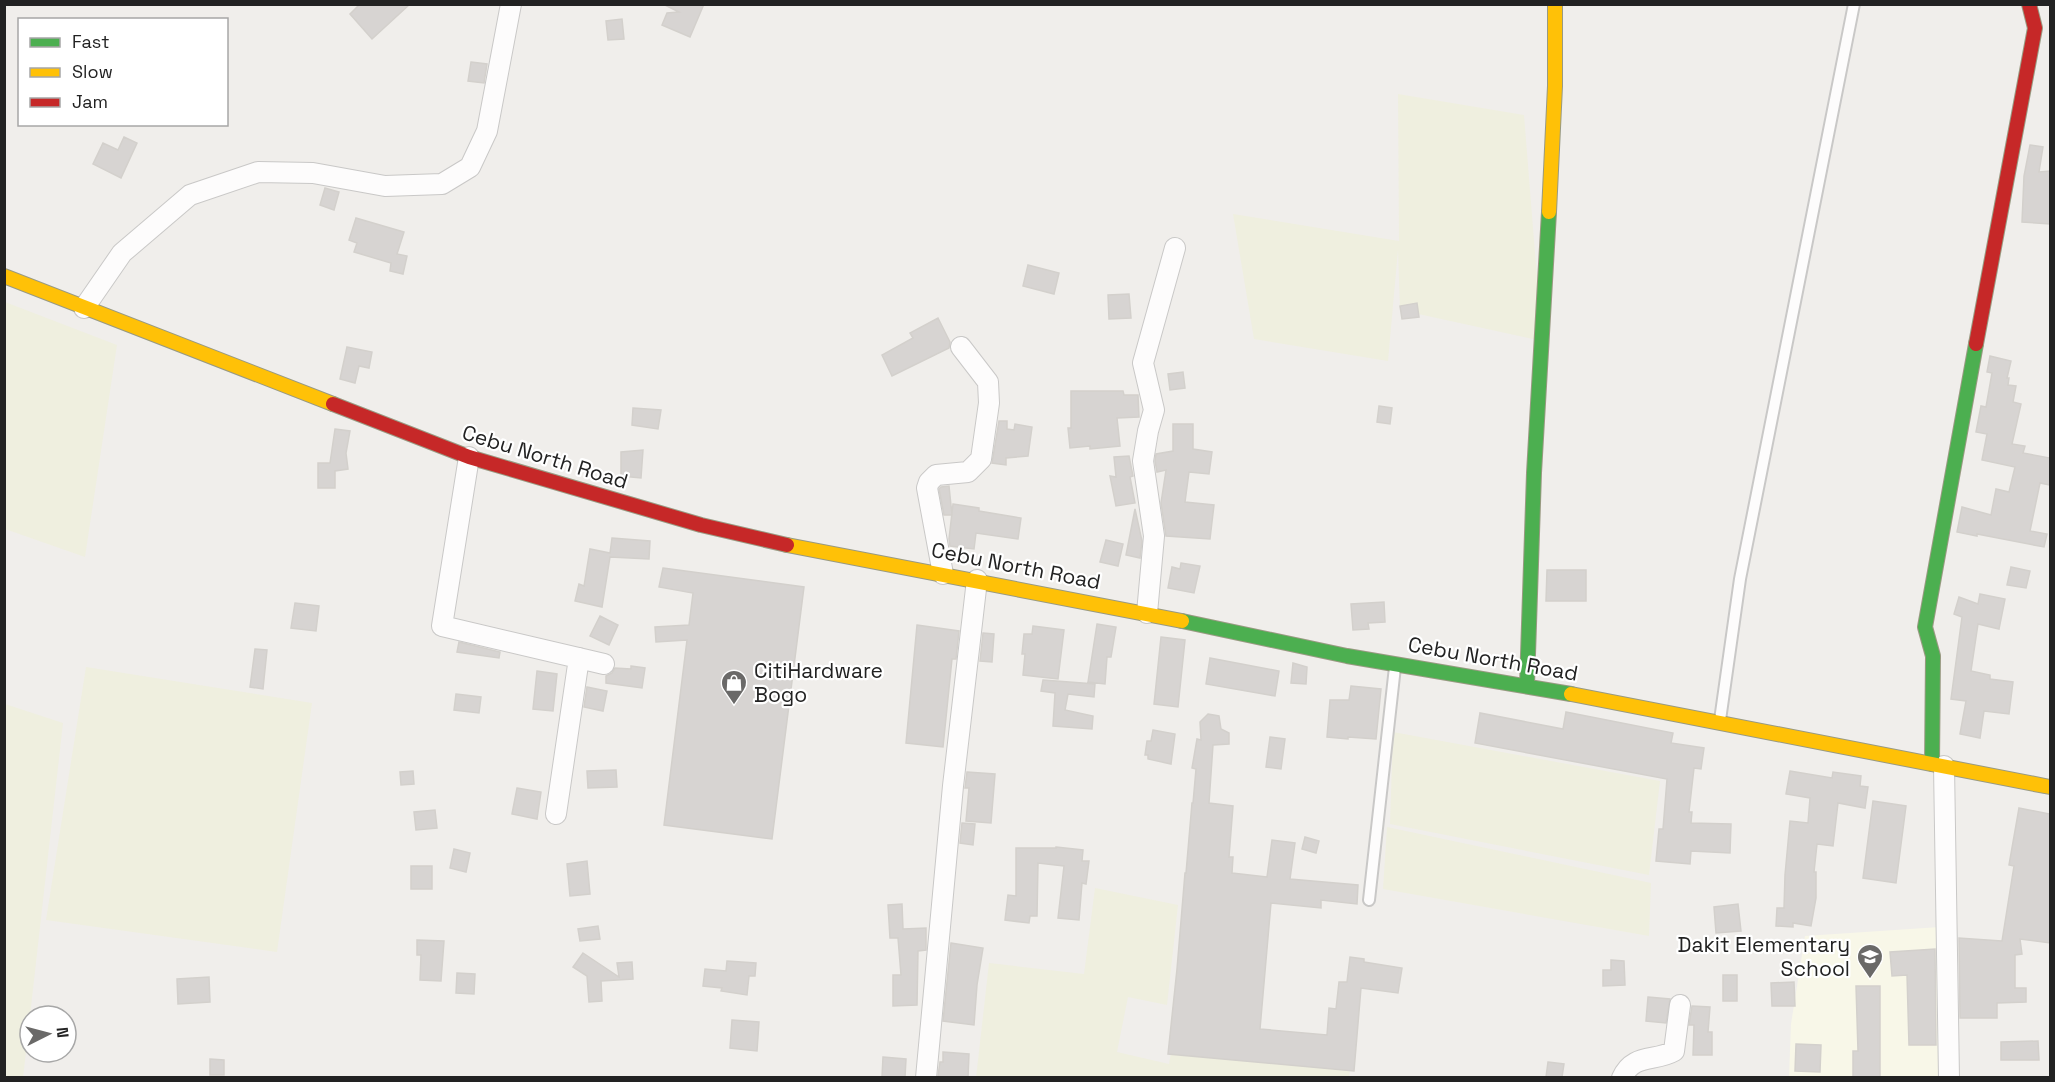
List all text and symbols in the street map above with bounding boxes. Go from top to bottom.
legend [18,18,228,126]
text: Fast [72,30,109,53]
text: Slow [72,60,113,83]
text: Jam [72,90,108,113]
street label: Cebu North Road [459,418,631,495]
street label: Cebu North Road [929,536,1103,595]
street label: Cebu North Road [1406,630,1580,687]
place label: CitiHardware Bogo [754,657,883,708]
shop icon: CitiHardware Bogo [719,668,749,706]
place label: Dakit Elementary School [1678,931,1850,982]
school or university icon: Dakit Elementary School [1855,942,1885,980]
north arrow [18,1004,78,1064]
text: N [51,1026,73,1039]

